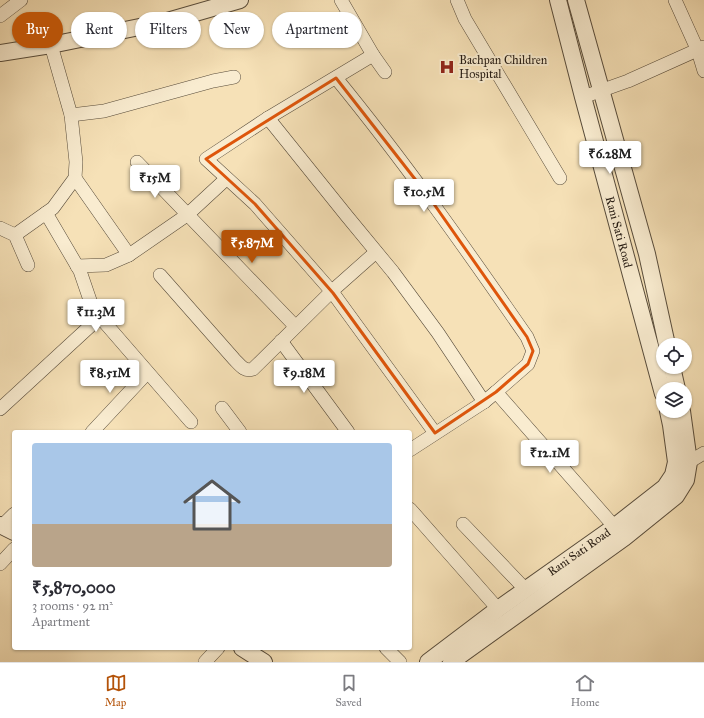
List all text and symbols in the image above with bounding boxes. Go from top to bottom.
chip: Buy [12,12,63,48]
chip: Rent [71,12,127,48]
chip: Filters [135,12,201,48]
chip: New [209,12,264,48]
chip: Apartment [272,12,362,48]
place label: Bachpan Children Hospital [459,53,548,81]
hospital icon: Bachpan Children Hospital [438,58,456,76]
pin: ₹6.28M [577,141,643,175]
text: ₹6.28M [588,146,632,162]
pin: ₹15M [131,165,179,199]
text: ₹15M [139,170,171,186]
pin: ₹10.5M [391,179,457,213]
text: ₹10.5M [403,184,445,200]
street label: Rani Sati Road [603,195,635,269]
pin: ₹5.87M [219,230,285,264]
text: ₹5.87M [230,235,274,251]
pin: ₹11.3M [63,299,129,333]
text: ₹11.3M [76,304,116,320]
map controls [656,338,692,418]
button: locate [656,338,692,374]
pin: ₹8.51M [77,360,143,394]
pin: ₹9.18M [271,360,337,394]
text: ₹8.51M [89,365,131,381]
text: ₹9.18M [283,365,325,381]
button: layers [656,382,692,418]
pin: ₹12.1M [517,440,583,474]
text: ₹12.1M [530,445,570,461]
icon: home [176,469,248,541]
street label: Rani Sati Road [545,525,613,579]
text: ₹5,870,000 [32,577,116,598]
text: 3 rooms · 92 m² [32,598,113,614]
text: Apartment [32,614,90,630]
tab: Map [105,672,127,709]
tab: Saved [336,672,362,709]
tab: Home [571,672,599,709]

